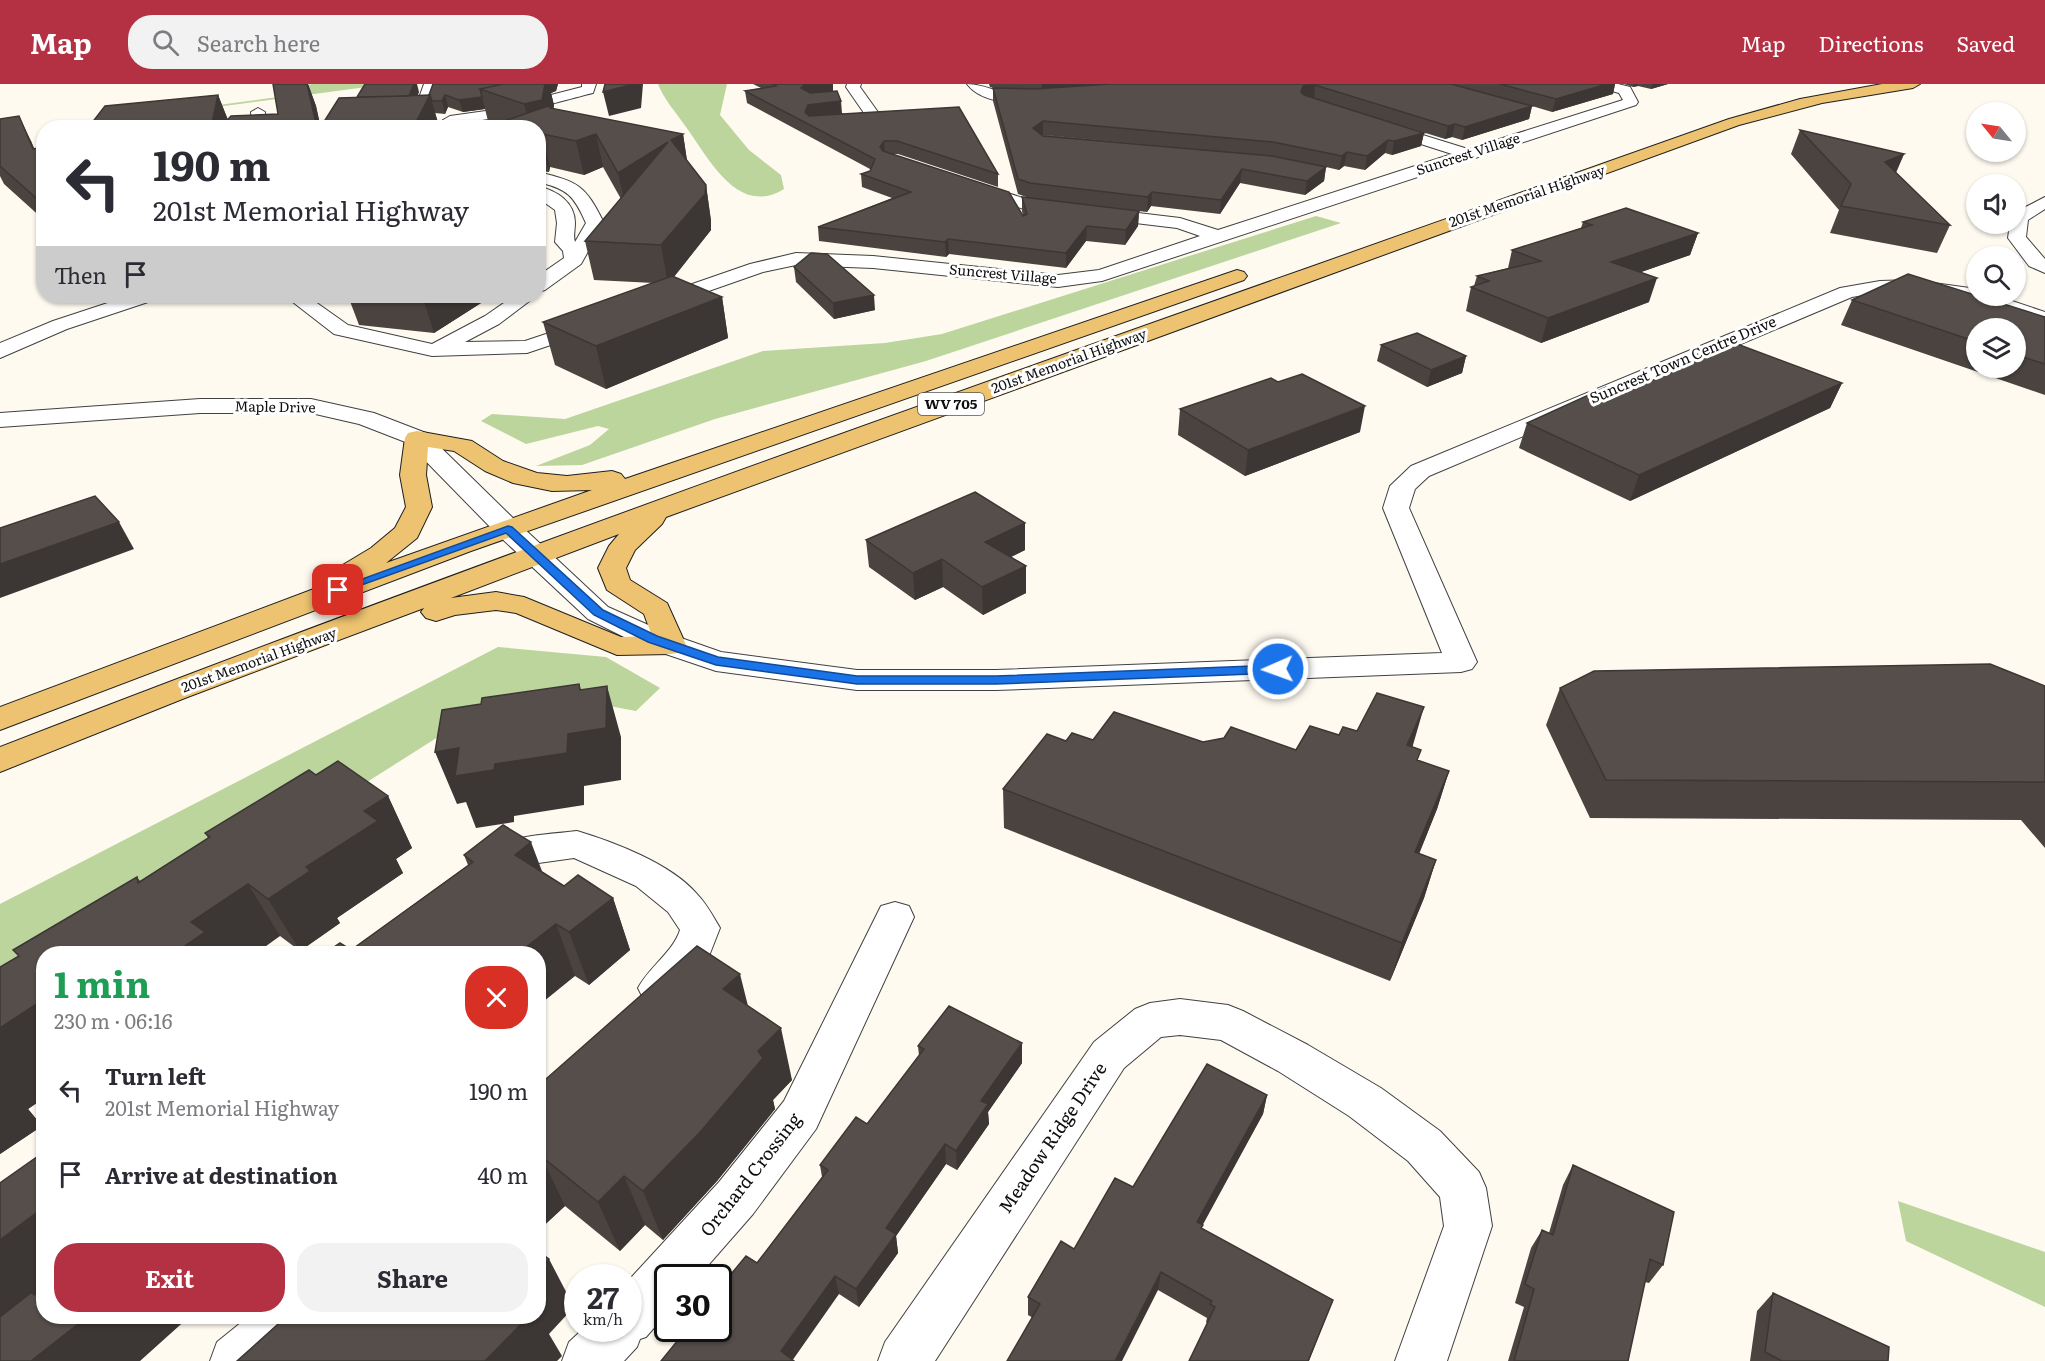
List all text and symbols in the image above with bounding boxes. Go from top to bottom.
search box [128,15,548,69]
text: Map [30,21,92,63]
icon: search [149,26,182,59]
text: Search here [197,26,320,59]
text: Map [1741,27,1786,58]
text: Directions [1819,27,1924,58]
text: Saved [1957,27,2015,58]
north arrow [1966,102,2026,162]
map controls [1966,102,2026,378]
street label: Suncrest Village [1413,127,1522,179]
text: 190 m [153,132,271,194]
icon: left [54,144,132,222]
street label: 201st Memorial Highway [1446,159,1608,231]
button: sound [1966,174,2026,234]
text: 201st Memorial Highway [153,189,469,229]
button: search [1966,246,2026,306]
text: Then [54,258,107,291]
icon: arrive [119,258,152,291]
street label: Suncrest Village [948,258,1058,288]
street label: Suncrest Town Centre Drive [1585,309,1780,408]
button: layers [1966,318,2026,378]
street label: 201st Memorial Highway [988,322,1150,397]
road number: WV 705 [918,393,984,415]
street label: Maple Drive [234,395,316,417]
pin [312,564,363,615]
icon: arrive [321,573,354,606]
street label: 201st Memorial Highway [178,621,340,696]
position arrow [1246,637,1310,701]
text: 1 min [54,956,150,1009]
button: close [465,966,528,1029]
text: 230 m · 06:16 [54,1005,172,1035]
street label: Meadow Ridge Drive [991,1056,1112,1218]
text: Turn left [105,1059,206,1092]
icon: left [54,1074,87,1107]
text: 190 m [469,1074,528,1107]
text: 201st Memorial Highway [105,1092,339,1122]
street label: Orchard Crossing [693,1106,807,1242]
icon: arrive [54,1158,87,1191]
text: Arrive at destination [105,1158,338,1191]
text: 40 m [477,1158,528,1191]
button: Exit [54,1243,285,1312]
button: Share [297,1243,528,1312]
speed limit sign: 30 [654,1264,732,1342]
text: 27 [587,1274,619,1318]
text: km/h [583,1307,623,1330]

